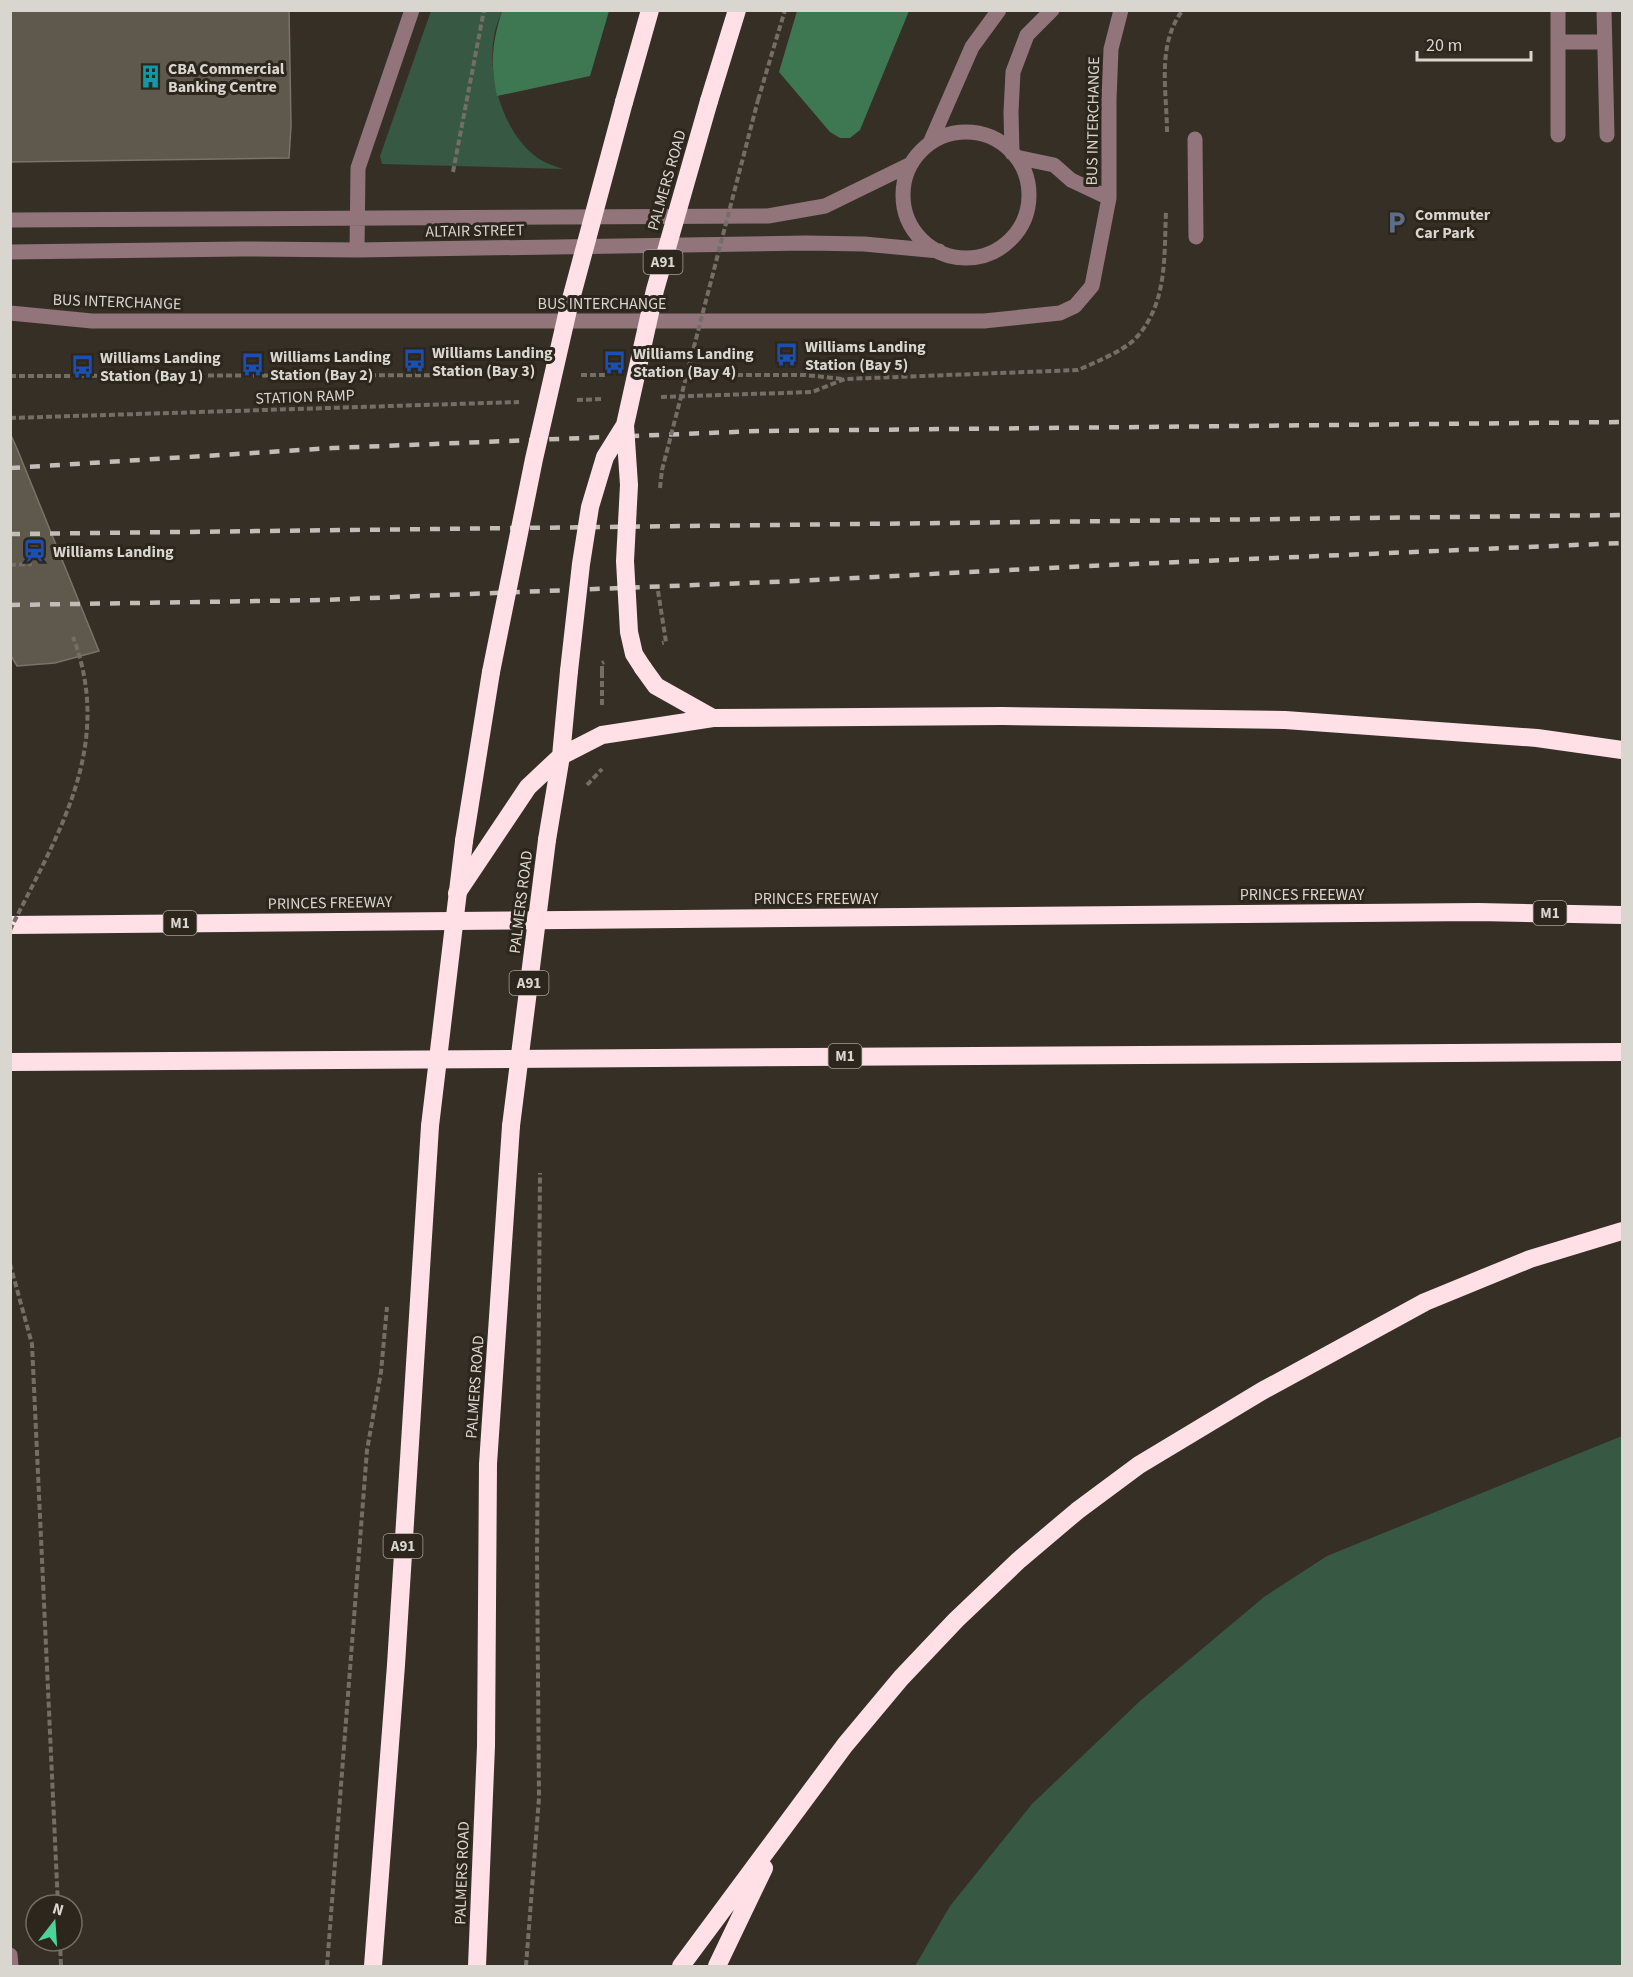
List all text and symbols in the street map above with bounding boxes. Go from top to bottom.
scale bar [1417,24,1531,62]
text: 20 m [1426,33,1462,58]
street label: BUS INTERCHANGE [1081,56,1105,186]
place label: CBA Commercial Banking Centre [168,58,285,98]
building icon: CBA Commercial Banking Centre [137,64,163,90]
street label: PALMERS ROAD [642,127,692,233]
place label: Commuter Car Park [1415,204,1491,244]
parking icon: Commuter Car Park [1384,210,1410,236]
street label: ALTAIR STREET [425,219,525,243]
road number: A91 [644,250,682,274]
street label: BUS INTERCHANGE [52,289,182,315]
street label: BUS INTERCHANGE [538,293,666,315]
place label: Williams Landing Station (Bay 5) [805,336,926,376]
place label: Williams Landing Station (Bay 3) [432,342,553,382]
bus stop icon: Williams Landing Station (Bay 5) [774,342,800,368]
place label: Williams Landing Station (Bay 4) [633,343,754,383]
place label: Williams Landing Station (Bay 2) [270,346,391,386]
place label: Williams Landing Station (Bay 1) [100,347,221,387]
bus stop icon: Williams Landing Station (Bay 3) [401,348,427,374]
bus stop icon: Williams Landing Station (Bay 4) [602,349,628,375]
bus stop icon: Williams Landing Station (Bay 2) [239,352,265,378]
bus stop icon: Williams Landing Station (Bay 1) [69,353,95,379]
street label: STATION RAMP [255,384,355,410]
station icon: Williams Landing [22,538,48,564]
place label: Williams Landing [53,541,174,563]
street label: PALMERS ROAD [504,849,538,955]
street label: PRINCES FREEWAY [1240,884,1365,906]
street label: PRINCES FREEWAY [754,888,879,910]
street label: PRINCES FREEWAY [268,891,393,915]
road number: M1 [1534,901,1566,925]
road number: M1 [164,911,196,935]
road number: A91 [510,971,548,995]
road number: M1 [828,1044,862,1068]
street label: PALMERS ROAD [460,1334,490,1439]
road number: A91 [384,1534,422,1558]
street label: PALMERS ROAD [449,1821,475,1925]
north arrow [24,1893,84,1953]
text: N [50,1898,66,1922]

